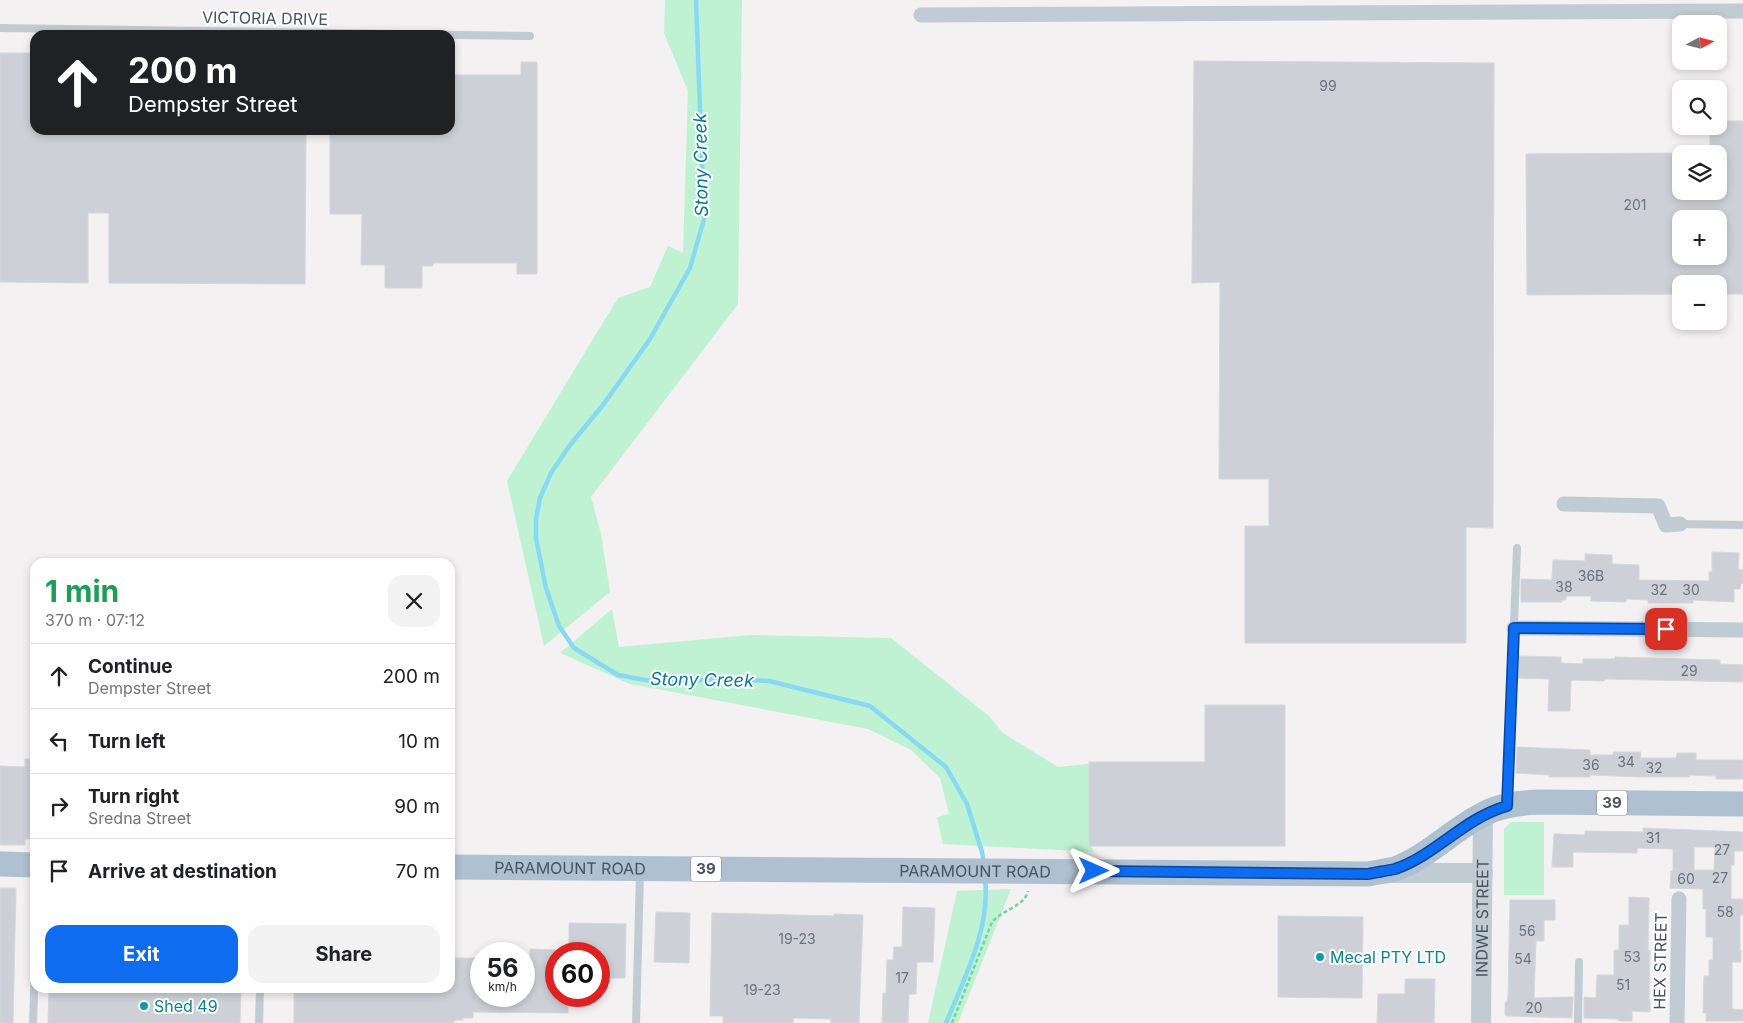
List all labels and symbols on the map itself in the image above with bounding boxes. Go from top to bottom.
street label: VICTORIA DRIVE [202,7,328,29]
north arrow [1672,15,1728,70]
house number: 99 [1319,77,1337,94]
water label: Stony Creek [689,112,712,217]
house number: 201 [1623,196,1647,213]
house number: 36B [1578,567,1604,584]
house number: 38 [1555,578,1573,595]
house number: 32 [1650,581,1668,598]
house number: 30 [1682,581,1700,598]
pin [1645,608,1687,650]
house number: 29 [1680,662,1698,679]
water label: Stony Creek [650,668,755,691]
house number: 34 [1617,753,1635,770]
house number: 36 [1582,756,1600,773]
house number: 32 [1645,759,1663,776]
road number: 39 [1597,790,1627,816]
house number: 31 [1646,829,1660,846]
house number: 27 [1714,841,1730,858]
position arrow [1067,844,1119,896]
road number: 39 [691,856,721,882]
street label: PARAMOUNT ROAD [494,857,646,878]
street label: INDWE STREET [1471,859,1493,977]
street label: PARAMOUNT ROAD [899,860,1051,882]
house number: 27 [1712,869,1728,886]
house number: 60 [1677,870,1695,887]
house number: 58 [1716,903,1734,920]
street label: HEX STREET [1649,912,1671,1010]
house number: 56 [1518,922,1536,939]
house number: 19-23 [778,930,816,947]
speed limit sign: 60 [545,942,610,1007]
place label: Mecal PTY LTD [1330,947,1446,967]
house number: 53 [1623,948,1641,965]
house number: 54 [1514,950,1532,967]
marker: Mecal PTY LTD [1314,951,1326,963]
house number: 17 [895,969,909,986]
house number: 51 [1616,976,1630,993]
house number: 19-23 [743,981,781,998]
place label: Shed 49 [154,996,218,1016]
house number: 20 [1525,999,1543,1016]
marker: Shed 49 [138,1000,150,1012]

